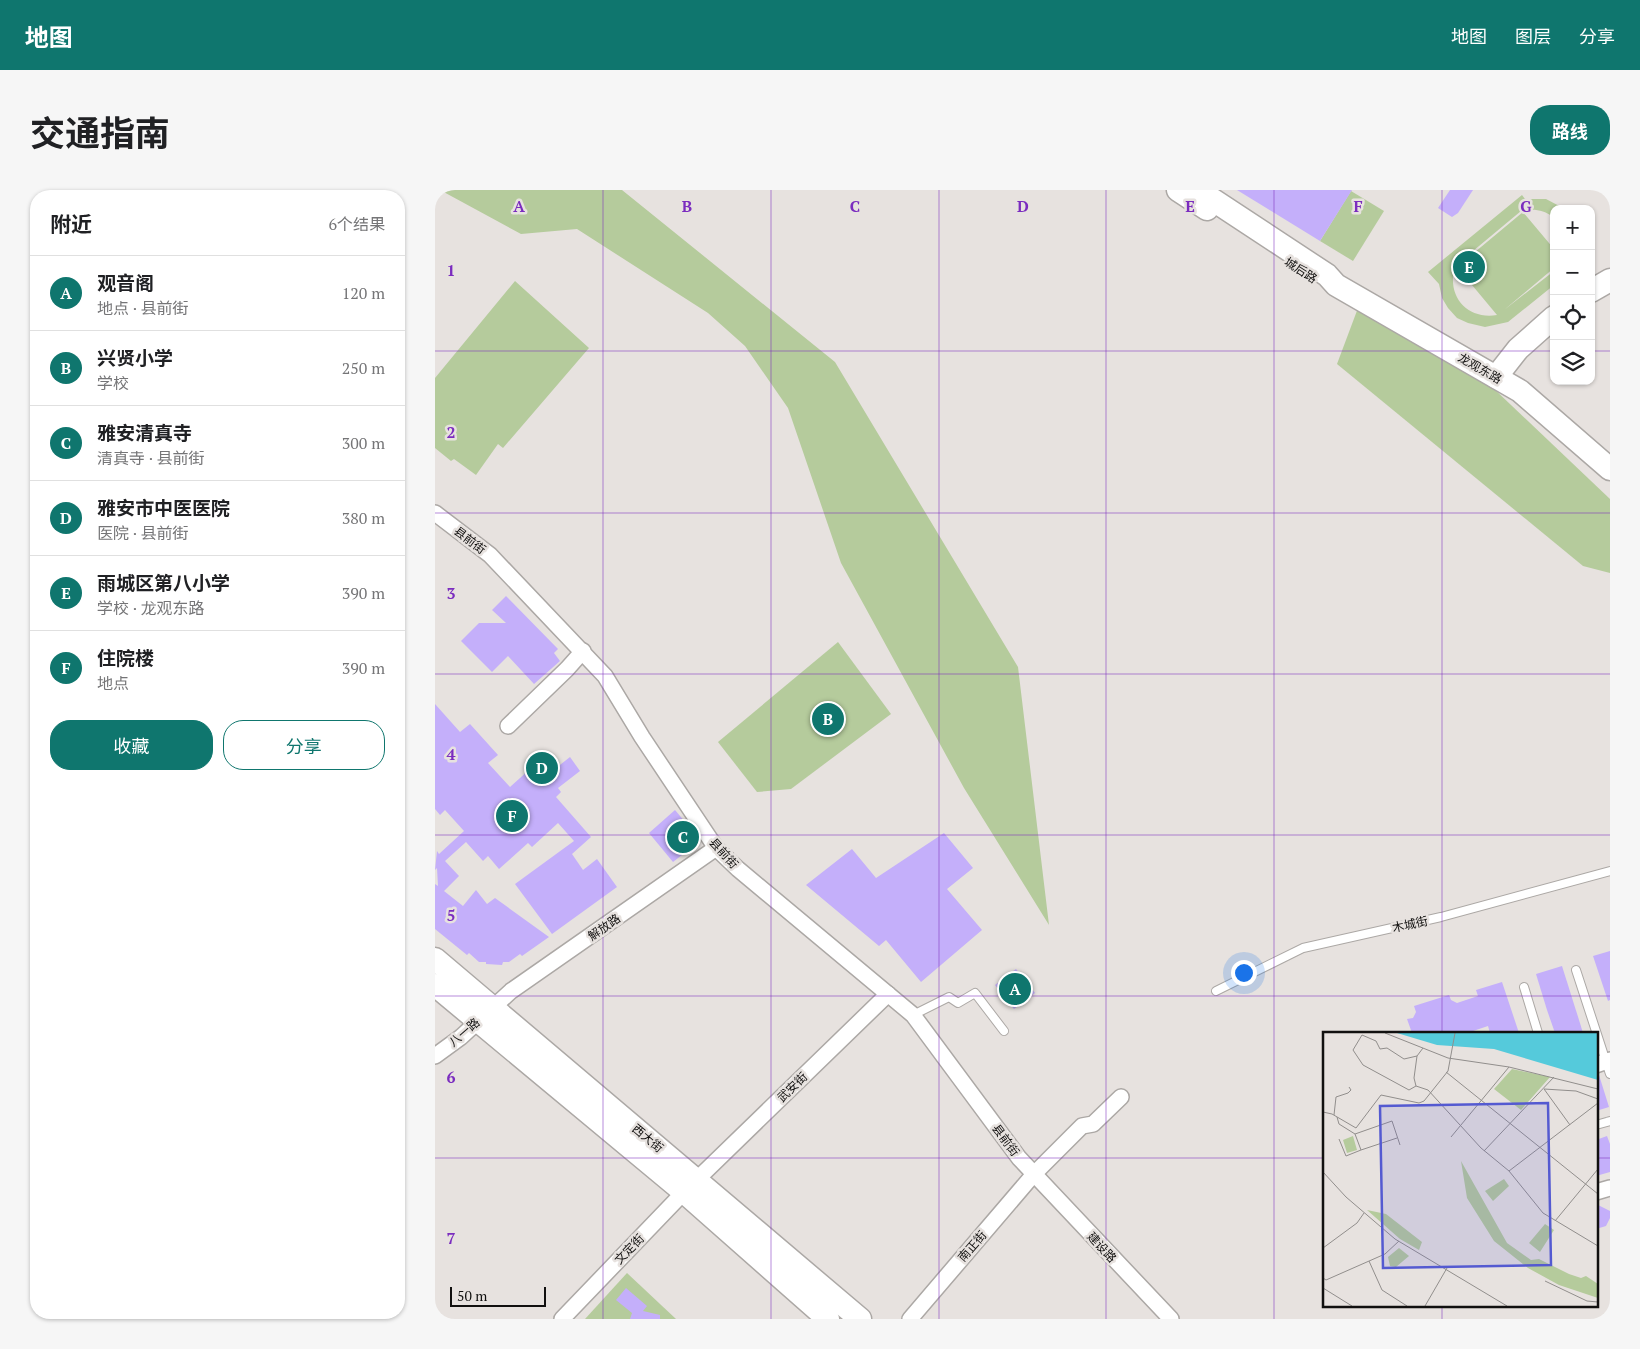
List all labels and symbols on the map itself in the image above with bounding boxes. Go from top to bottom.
text: A [513,195,525,217]
text: B [682,195,692,217]
text: C [850,195,860,217]
text: D [1017,195,1029,217]
text: E [1185,195,1195,217]
text: F [1353,195,1363,217]
text: G [1520,195,1532,217]
pin: E [1453,248,1485,286]
street label: 城后路 [1282,254,1320,286]
text: 1 [446,259,456,281]
street label: 龙观东路 [1455,350,1505,386]
text: 2 [446,421,456,443]
street label: 县前街 [451,523,489,557]
text: 3 [446,582,456,604]
pin: B [812,700,844,738]
text: 4 [446,743,456,765]
pin: D [526,749,558,787]
pin: F [496,797,528,835]
pin: C [667,818,699,856]
street label: 县前街 [706,835,742,871]
text: 5 [446,904,456,926]
street label: 解放路 [585,911,623,943]
street label: 木城街 [1391,913,1429,935]
your location [1231,960,1257,986]
pin: A [999,970,1031,1008]
street label: 八一路 [445,1015,483,1049]
inset map [1323,1032,1597,1306]
text: 6 [446,1066,456,1088]
street label: 武安街 [774,1069,810,1105]
street label: 西大街 [629,1121,667,1155]
street label: 县前街 [989,1121,1023,1159]
text: 7 [446,1227,456,1249]
street label: 南正街 [955,1227,989,1265]
street label: 建设路 [1084,1229,1120,1265]
street label: 文定街 [611,1231,647,1267]
scale bar [450,1284,546,1307]

